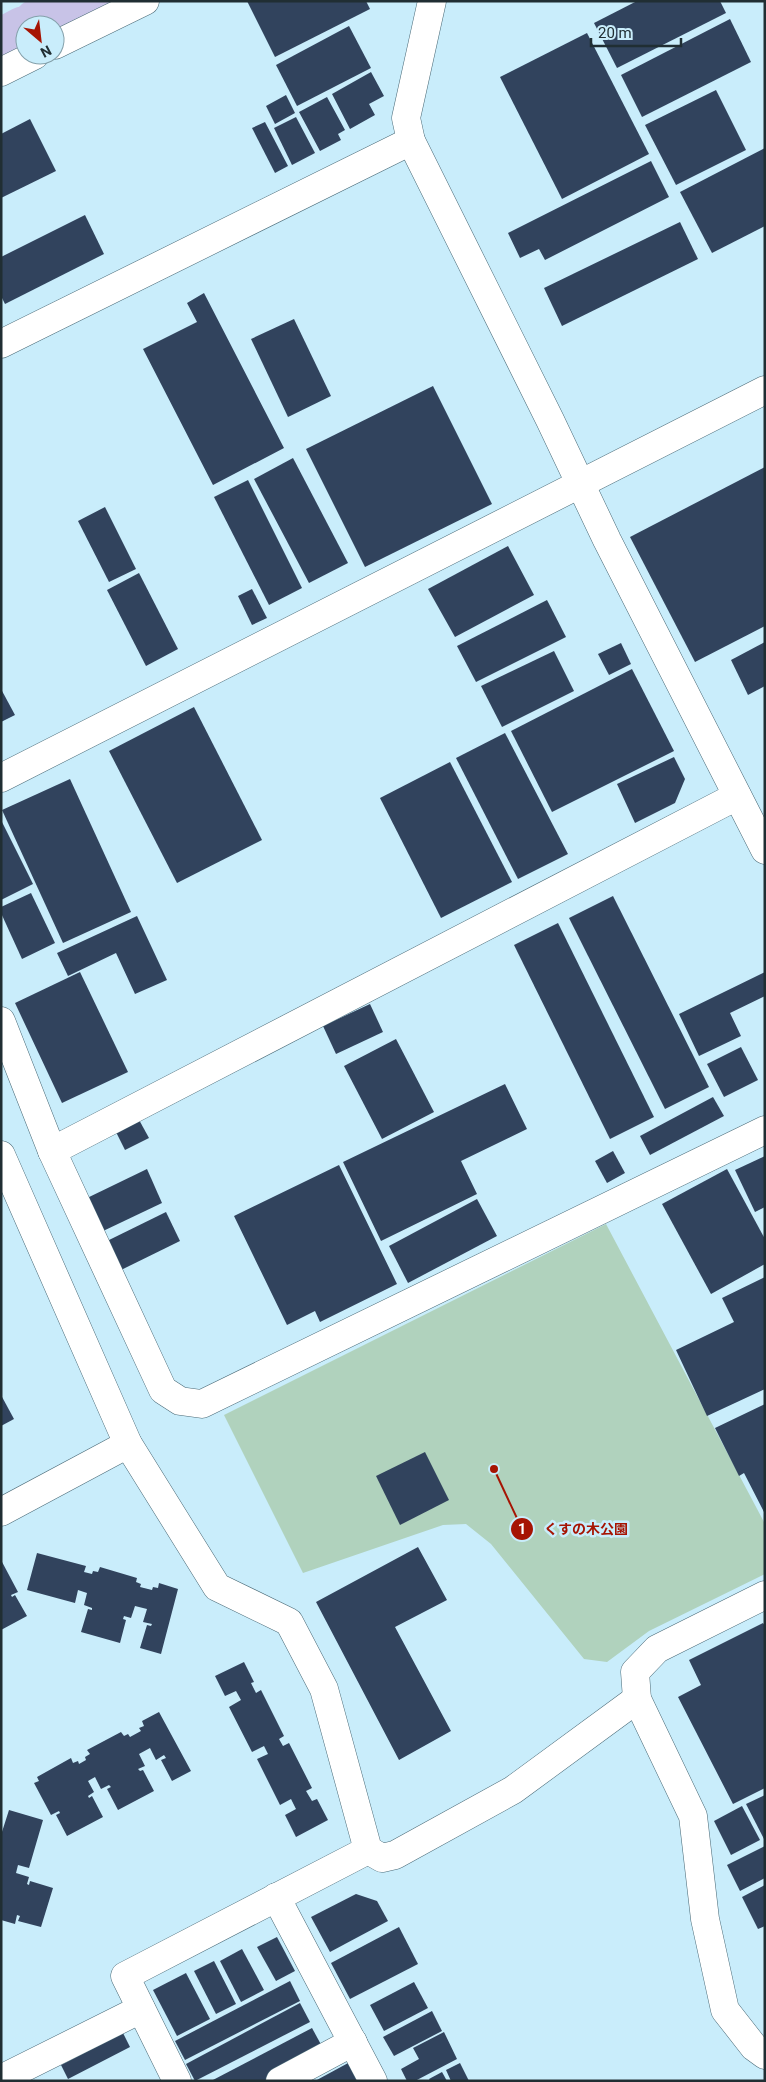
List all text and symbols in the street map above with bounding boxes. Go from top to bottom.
north arrow [15,15,65,65]
scale bar [591,15,681,47]
text: 20 m [598,24,632,42]
text: N [38,42,54,61]
callout: くすの木公園 [509,1514,638,1543]
text: 1 [518,1520,526,1538]
text: くすの木公園 [544,1521,628,1537]

